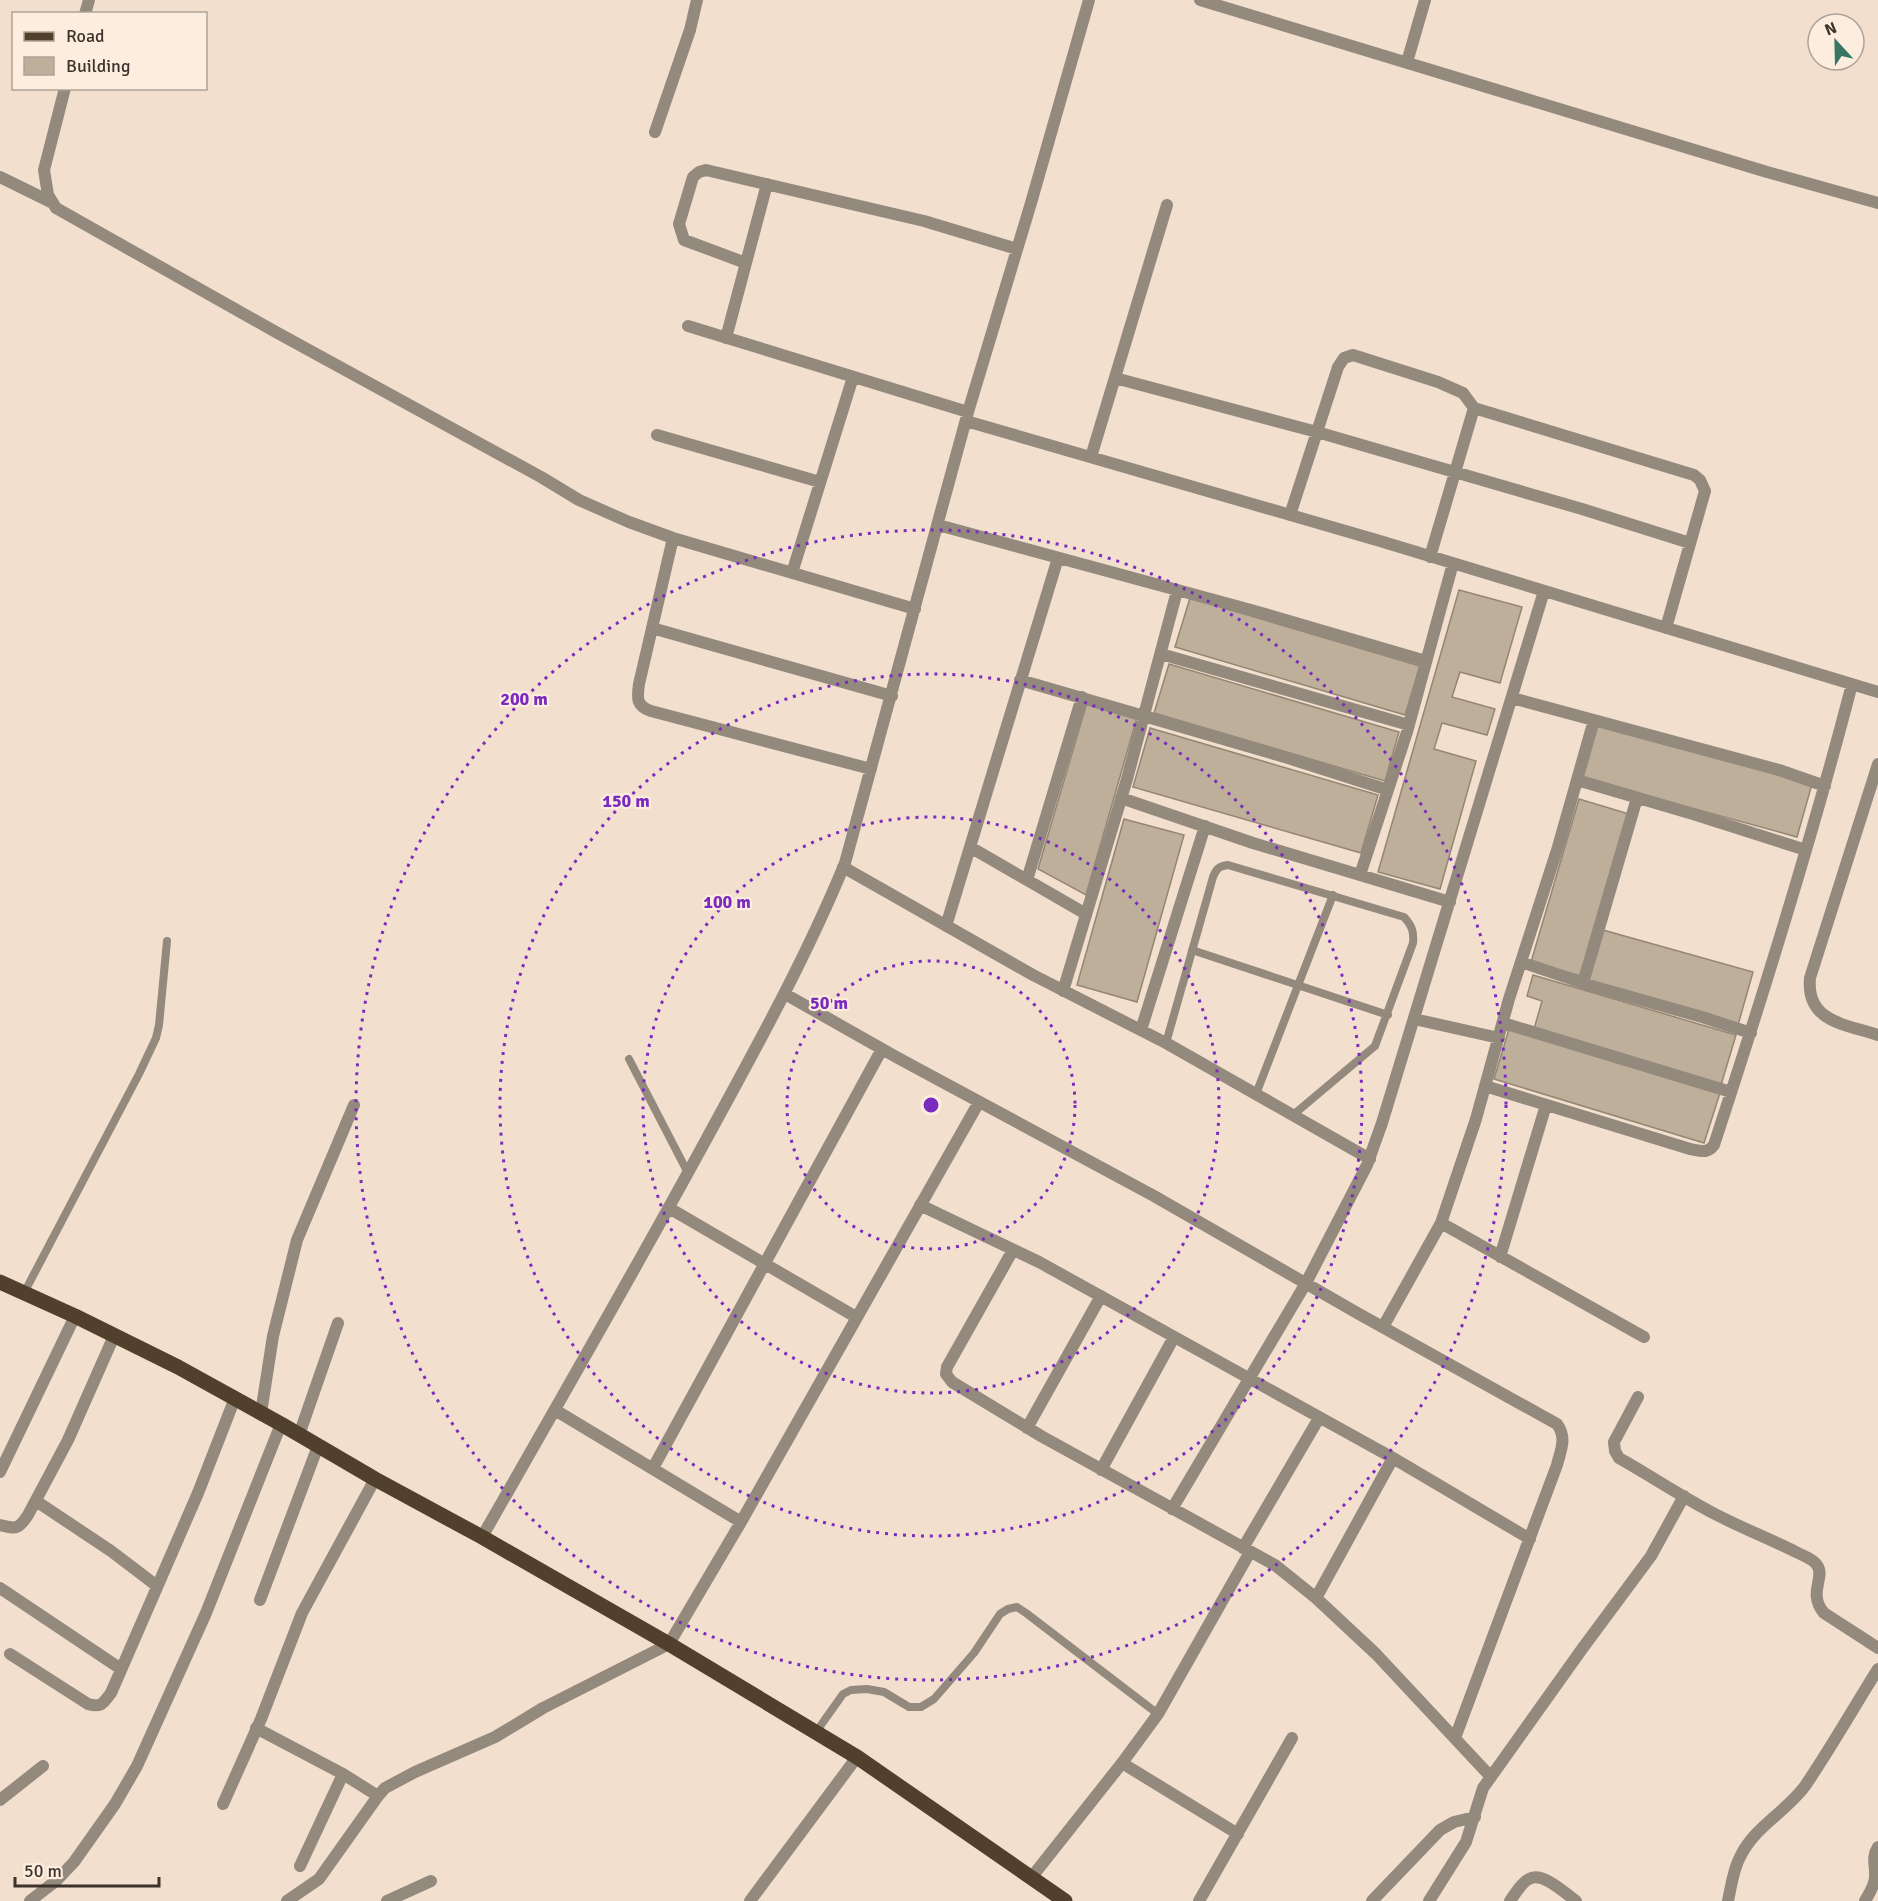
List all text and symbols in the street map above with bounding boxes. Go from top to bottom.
legend [12,12,207,90]
north arrow [1806,12,1866,72]
text: N [1822,18,1840,40]
text: Road [66,25,105,47]
text: Building [66,55,130,77]
text: 200 m [500,688,548,710]
text: 150 m [602,790,650,812]
text: 100 m [703,891,751,913]
text: 50 m [810,992,848,1014]
centre of rings [921,1095,941,1115]
scale bar [15,1850,159,1888]
text: 50 m [24,1860,62,1882]

